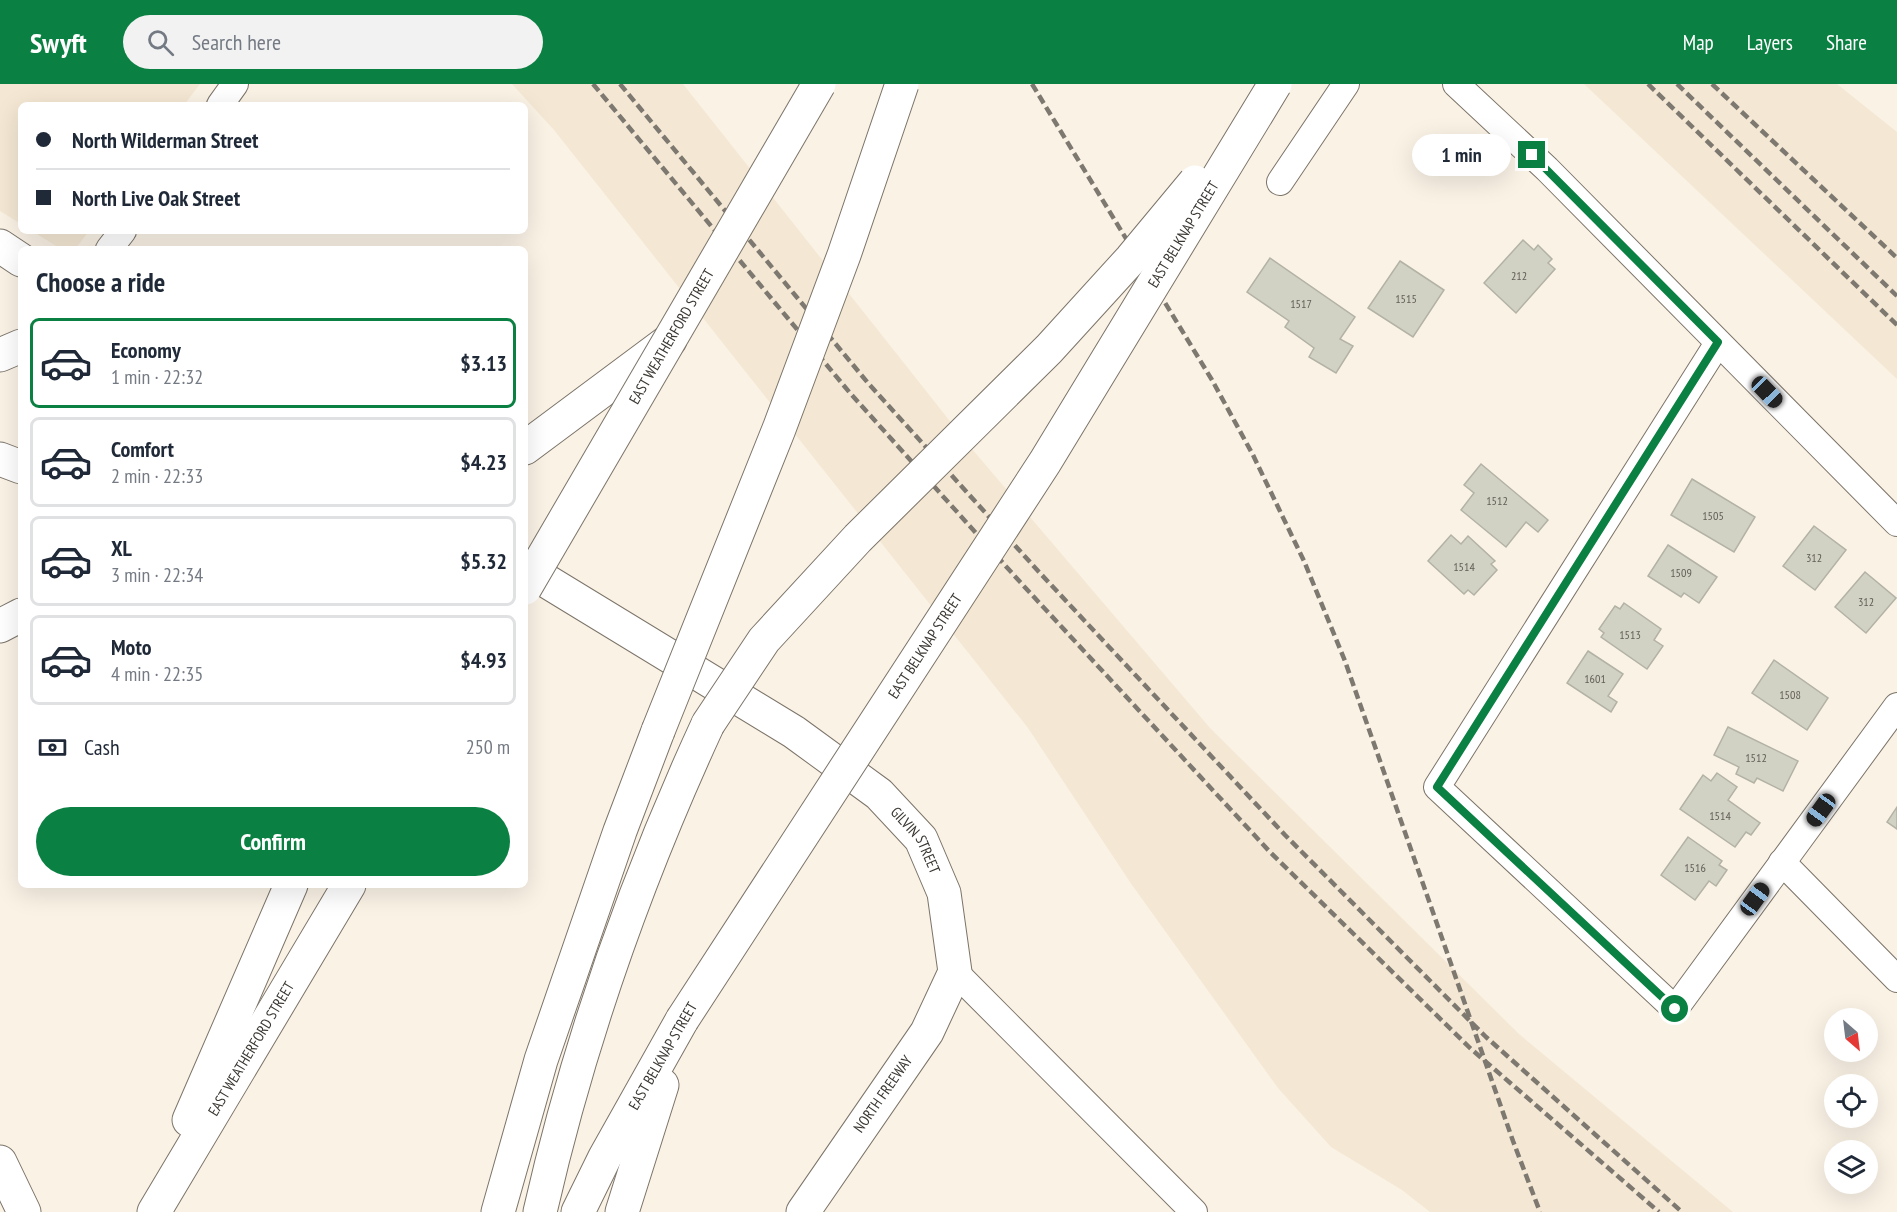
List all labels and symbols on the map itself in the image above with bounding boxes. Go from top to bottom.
callout: 1 min [1412,134,1511,176]
route end [1518,141,1545,168]
street label: EAST BELKNAP STREET [1143,177,1223,291]
street label: EAST WEATHERFORD STREET [624,265,718,407]
house number: 212 [1511,268,1527,283]
house number: 1515 [1395,291,1417,306]
house number: 1517 [1290,296,1312,311]
car [1748,373,1786,411]
house number: 1512 [1486,493,1508,508]
house number: 1505 [1702,508,1724,523]
house number: 312 [1806,550,1822,565]
house number: 1514 [1453,559,1475,574]
house number: 1509 [1670,565,1692,580]
street label: EAST BELKNAP STREET [884,590,966,702]
house number: 312 [1858,594,1874,609]
house number: 1513 [1619,627,1641,642]
house number: 1601 [1584,671,1606,686]
house number: 1508 [1779,687,1801,702]
house number: 1512 [1745,750,1767,765]
car [1803,790,1839,830]
street label: GILVIN STREET [887,803,945,877]
house number: 1514 [1709,808,1731,823]
house number: 1516 [1684,860,1706,875]
car [1737,879,1773,919]
street label: EAST WEATHERFORD STREET [204,978,298,1119]
route start [1661,995,1688,1022]
street label: EAST BELKNAP STREET [624,998,701,1113]
north arrow [1824,1008,1878,1062]
street label: NORTH FREEWAY [849,1051,916,1136]

